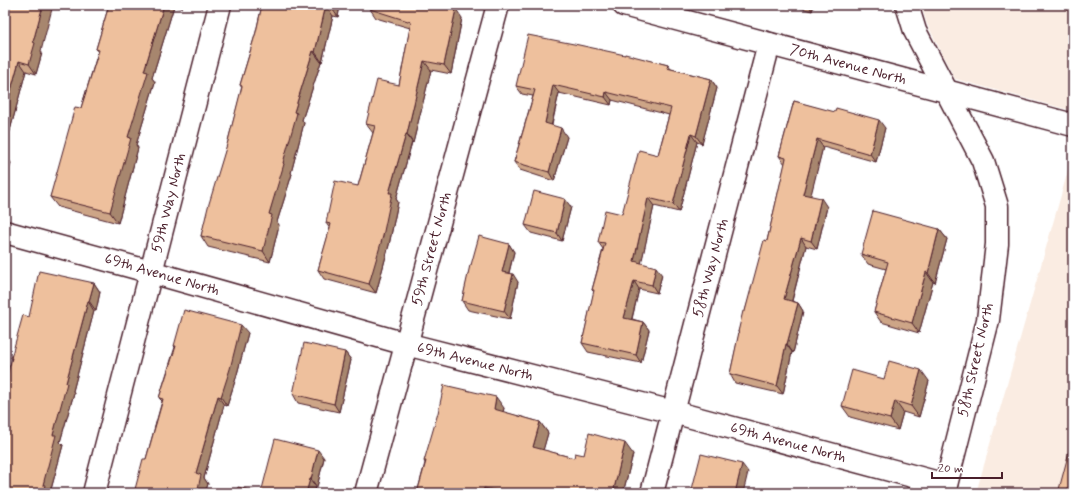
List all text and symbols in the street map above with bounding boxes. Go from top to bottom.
street label: 70th Avenue North [787,40,909,90]
street label: 59th Way North [147,151,191,255]
street label: 59th Street North [407,190,457,308]
street label: 58th Way North [688,217,734,319]
street label: 69th Avenue North [102,249,222,301]
street label: 58th Street North [953,301,999,419]
street label: 69th Avenue North [415,338,535,386]
street label: 69th Avenue North [728,418,848,468]
scale bar [932,454,1002,480]
text: 20 m [938,461,964,477]

